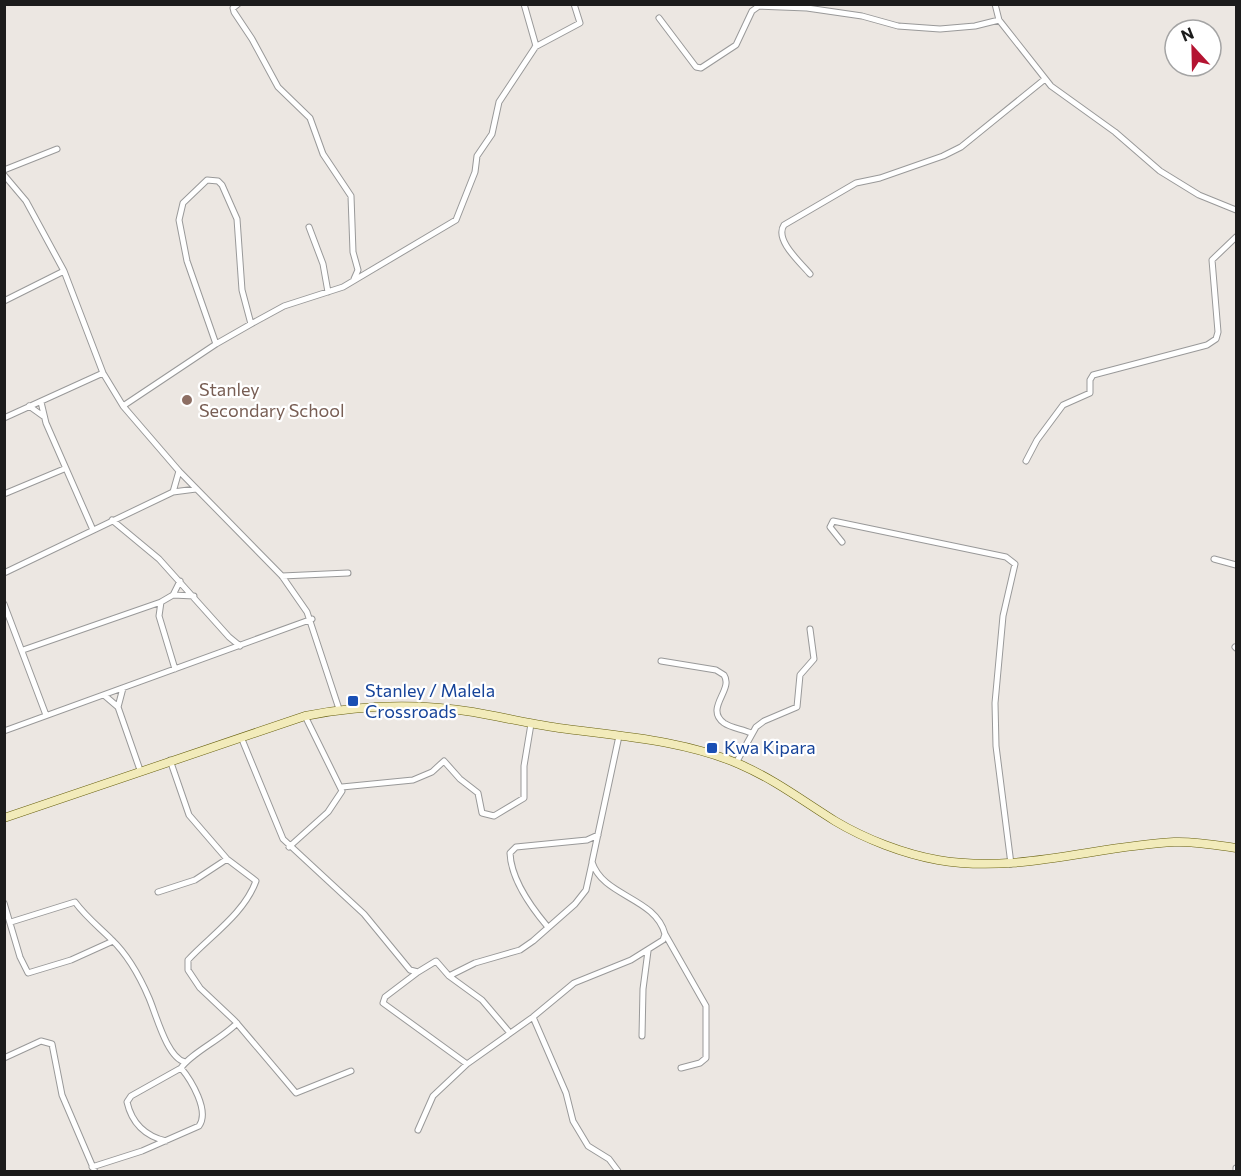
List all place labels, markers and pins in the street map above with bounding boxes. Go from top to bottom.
place label: Stanley Secondary School [199,378,345,421]
marker: Stanley Secondary School [180,393,194,407]
place label: Stanley / Malela Crossroads [365,679,495,722]
marker: Stanley / Malela Crossroads [346,694,360,708]
place label: Kwa Kipara [724,736,816,758]
marker: Kwa Kipara [705,741,719,755]

